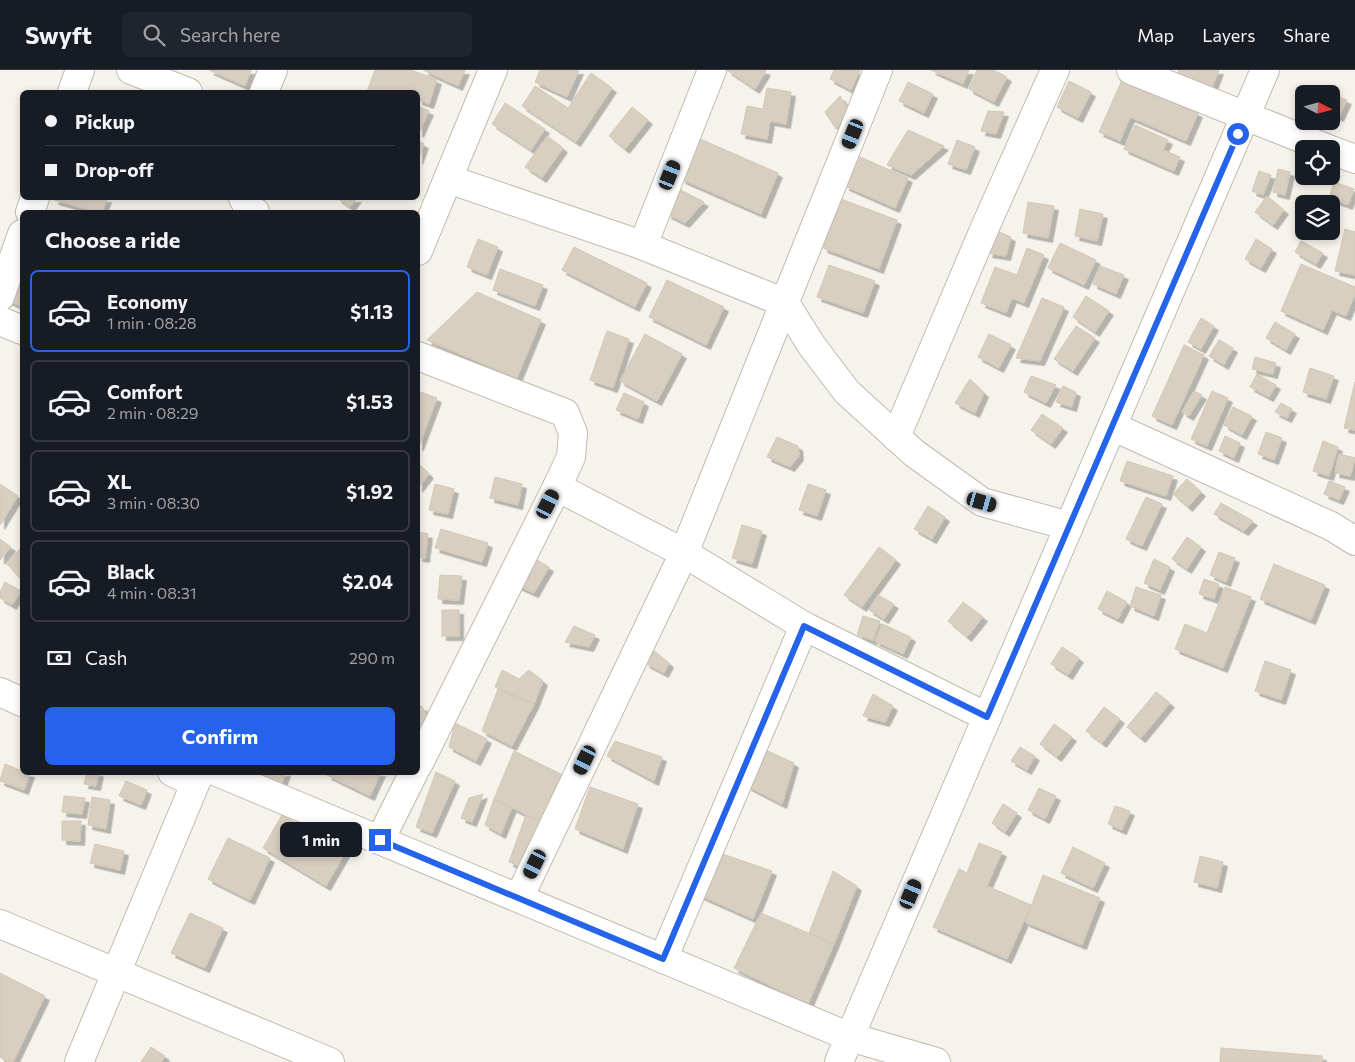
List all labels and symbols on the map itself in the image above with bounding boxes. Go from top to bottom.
north arrow [1295,85,1340,130]
car [840,117,865,151]
route start [1227,123,1249,145]
car [657,158,682,192]
car [534,487,561,521]
car [965,491,998,513]
car [571,743,598,777]
callout: 1 min [280,822,362,858]
route end [369,829,391,851]
car [521,847,548,881]
car [898,877,923,911]

